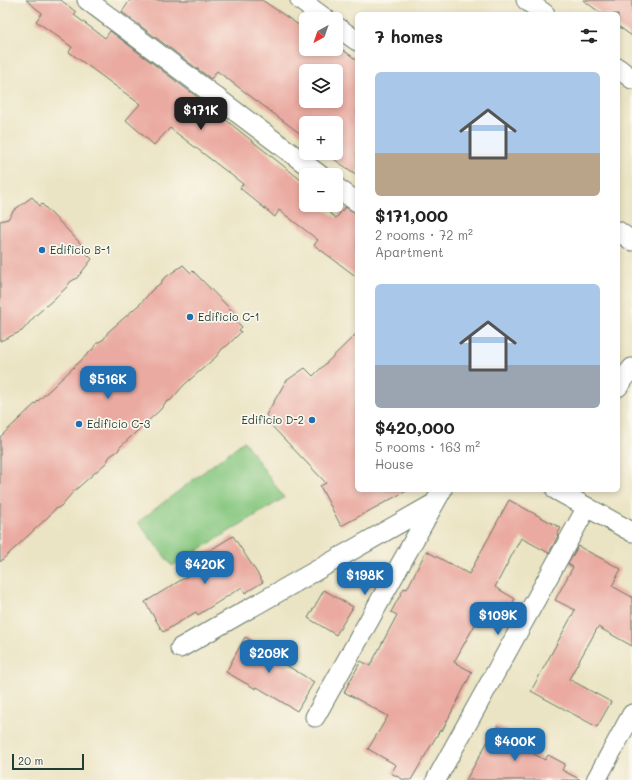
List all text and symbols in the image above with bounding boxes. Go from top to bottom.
north arrow [299,12,343,56]
map controls [299,12,343,212]
text: 7 homes [375,25,443,47]
icon: filters [578,25,600,47]
button: layers [299,64,343,108]
pin: $171K [173,97,229,131]
icon: home [452,98,524,170]
text: $171K [183,101,219,118]
button: + [299,116,343,160]
button: − [299,168,343,212]
text: $171,000 [375,204,448,226]
text: 2 rooms · 72 m² [375,226,473,243]
place label: Edificio B-1 [50,242,111,257]
text: Apartment [375,243,444,260]
marker: Edificio B-1 [37,245,47,255]
place label: Edificio C-1 [198,309,260,324]
icon: home [452,310,524,382]
marker: Edificio C-1 [185,312,195,322]
pin: $516K [80,366,136,400]
text: $516K [89,370,127,387]
place label: Edificio D-2 [242,412,304,427]
marker: Edificio D-2 [307,415,317,425]
place label: Edificio C-3 [87,416,151,431]
text: $420,000 [375,416,455,438]
marker: Edificio C-3 [74,419,84,429]
text: 5 rooms · 163 m² [375,438,480,455]
text: House [375,455,413,472]
pin: $420K [177,551,233,585]
text: $420K [185,555,225,572]
pin: $198K [337,562,393,596]
text: $198K [346,566,384,583]
pin: $109K [470,602,526,636]
text: $109K [479,606,517,623]
pin: $209K [241,640,297,674]
text: $209K [249,644,289,661]
pin: $400K [487,728,543,762]
text: $400K [494,732,536,749]
scale bar [12,752,84,771]
text: 20 m [18,753,43,768]

